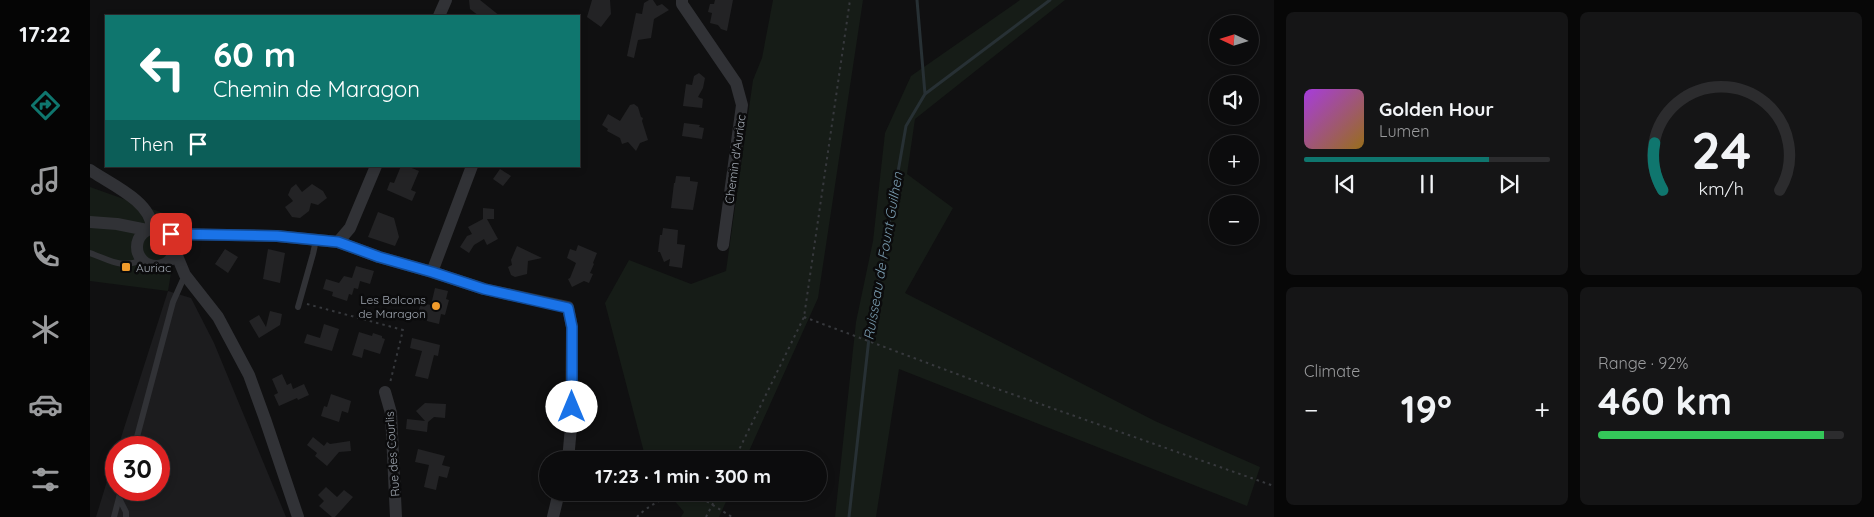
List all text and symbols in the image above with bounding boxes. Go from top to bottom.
north arrow [1209,15,1259,65]
map controls [1209,15,1259,245]
text: 17:22 [19,20,71,48]
text: 60 m [213,32,296,76]
icon: left [130,35,195,100]
text: Chemin de Maragon [213,75,420,103]
button: sound [1209,75,1259,125]
icon: directions [28,88,63,123]
text: Golden Hour [1379,97,1494,121]
street label: Chemin d'Auriac [721,113,749,205]
text: 24 [1691,117,1751,182]
text: Lumen [1379,121,1430,141]
icon: arrive [184,130,212,158]
text: Then [130,132,174,156]
button: + [1209,135,1259,185]
icon: music [28,163,63,198]
water label: Ruisseau de Fount Guilhen [859,170,907,341]
icon: previous [1331,170,1359,198]
icon: pause [1413,170,1441,198]
icon: next [1495,170,1523,198]
text: km/h [1698,177,1744,199]
button: − [1209,195,1259,245]
pin [150,213,192,255]
icon: arrive [157,220,185,248]
icon: phone [28,237,63,272]
place label: Auriac [136,260,171,275]
marker: Auriac [120,261,132,273]
place label: Les Balcons de Maragon [358,292,426,321]
marker: Les Balcons de Maragon [430,300,442,312]
icon: climate [28,312,63,347]
text: Range · 92% [1598,353,1689,373]
text: Climate [1304,361,1360,381]
text: 460 km [1598,377,1732,425]
position arrow [545,380,597,432]
text: 19° [1401,385,1452,433]
icon: car [28,387,63,422]
text: − [1304,392,1319,427]
text: + [1534,392,1550,427]
street label: Rue des Courlis [382,411,402,497]
speed limit sign: 30 [105,436,170,501]
icon: filters [28,462,63,497]
text: 17:23 · 1 min · 300 m [595,464,771,488]

